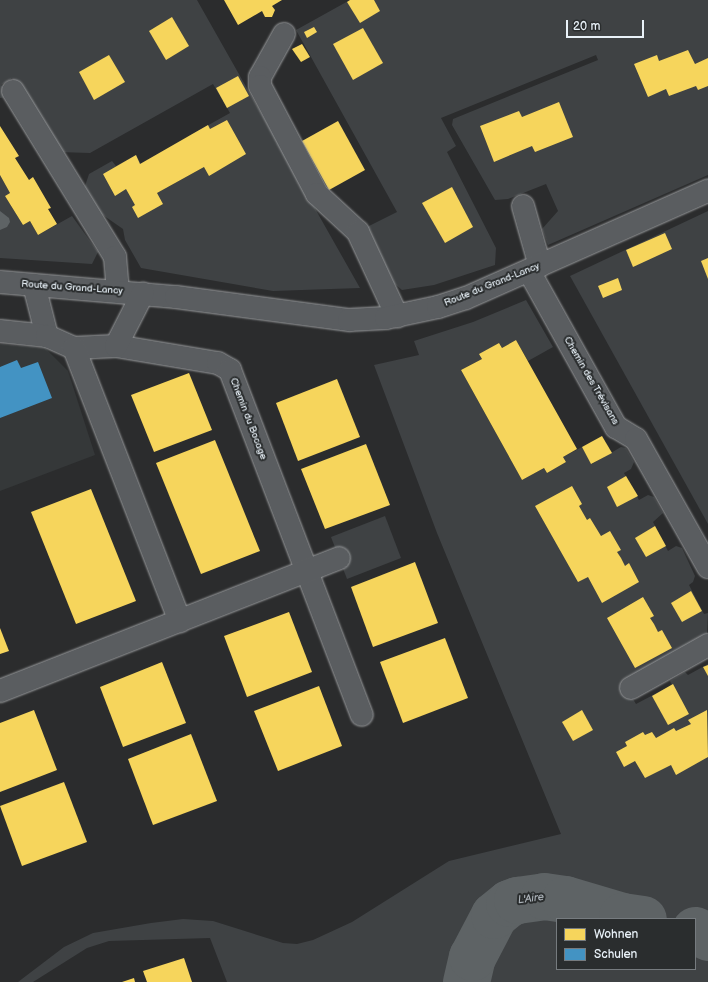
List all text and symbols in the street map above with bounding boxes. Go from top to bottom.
scale bar [568,12,646,38]
text: 20 m [573,19,600,34]
street label: Route du Grand-Lancy [443,260,541,310]
street label: Route du Grand-Lancy [21,278,123,298]
street label: Chemin des Trévisans [561,335,621,427]
street label: Chemin du Bocage [227,376,269,462]
water label: L'Aire [517,891,545,907]
legend [556,918,696,970]
text: Wohnen [594,927,638,942]
text: Schulen [594,947,637,962]

